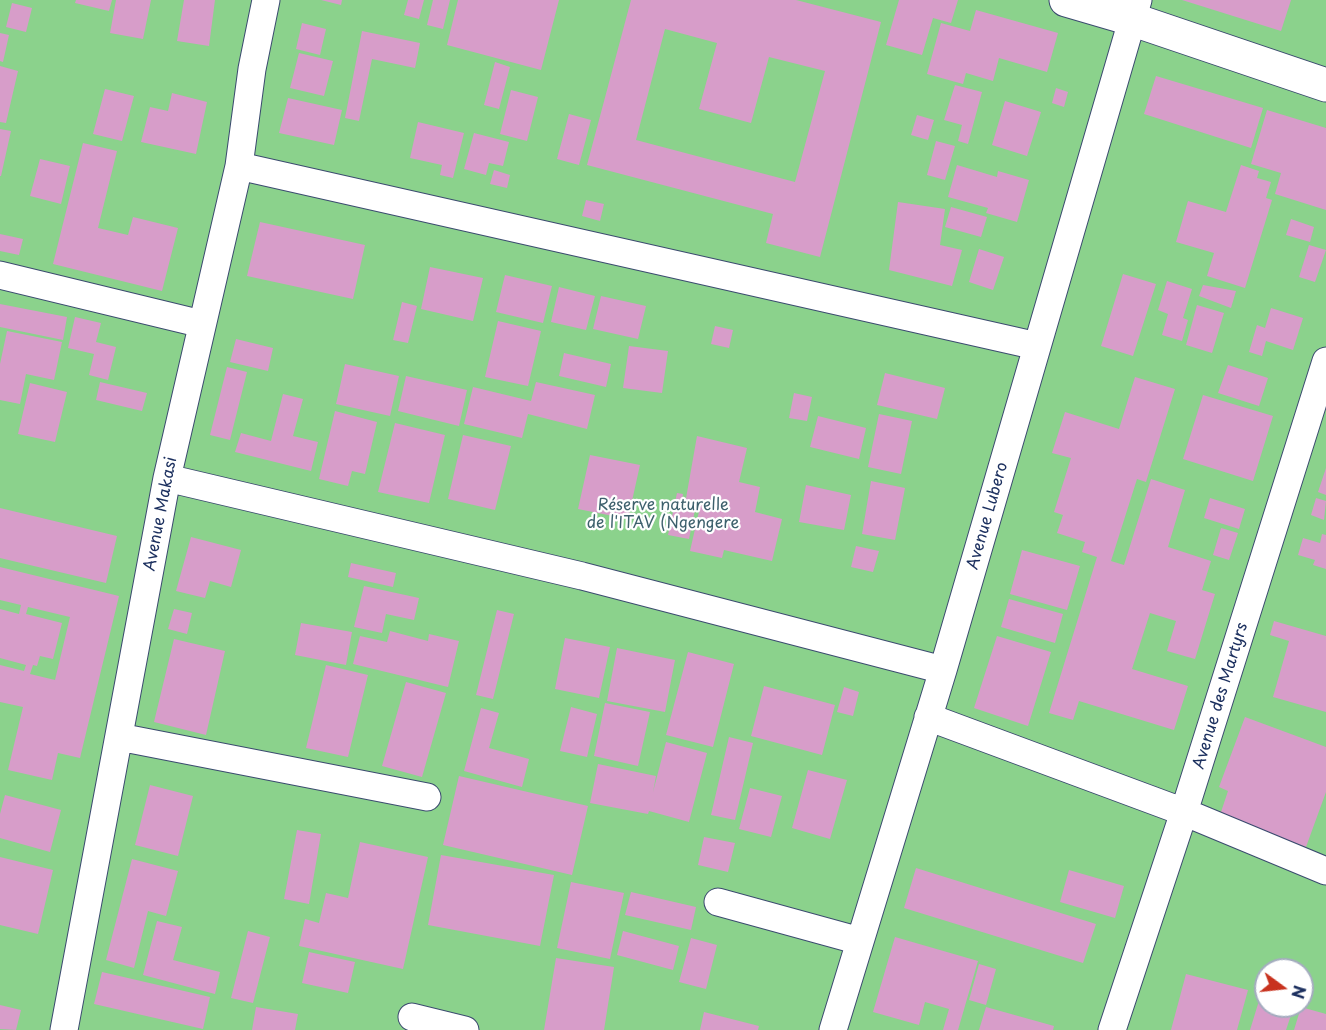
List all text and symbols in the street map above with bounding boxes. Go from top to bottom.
street label: Avenue Makasi [141,455,181,573]
street label: Avenue Lubero [963,460,1013,572]
park label: Réserve naturelle de l'ITAV (Ngengere [587,496,739,534]
street label: Avenue des Martyrs [1190,621,1252,771]
north arrow [1254,958,1314,1018]
text: N [1286,983,1313,1001]

